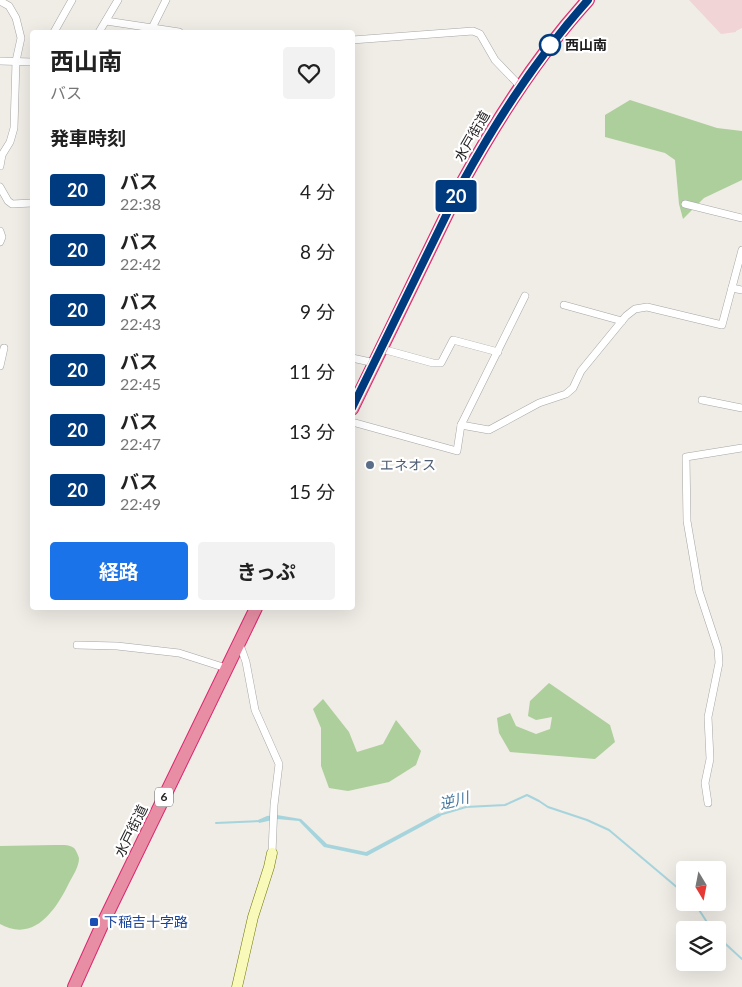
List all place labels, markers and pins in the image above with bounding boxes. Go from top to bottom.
marker: 西山南 [539,34,561,56]
place label: 西山南 [565,36,607,53]
place label: エネオス [380,456,436,473]
marker: エネオス [364,459,376,471]
place label: 下稲吉十字路 [104,913,188,930]
marker: 下稲吉十字路 [88,916,100,928]

